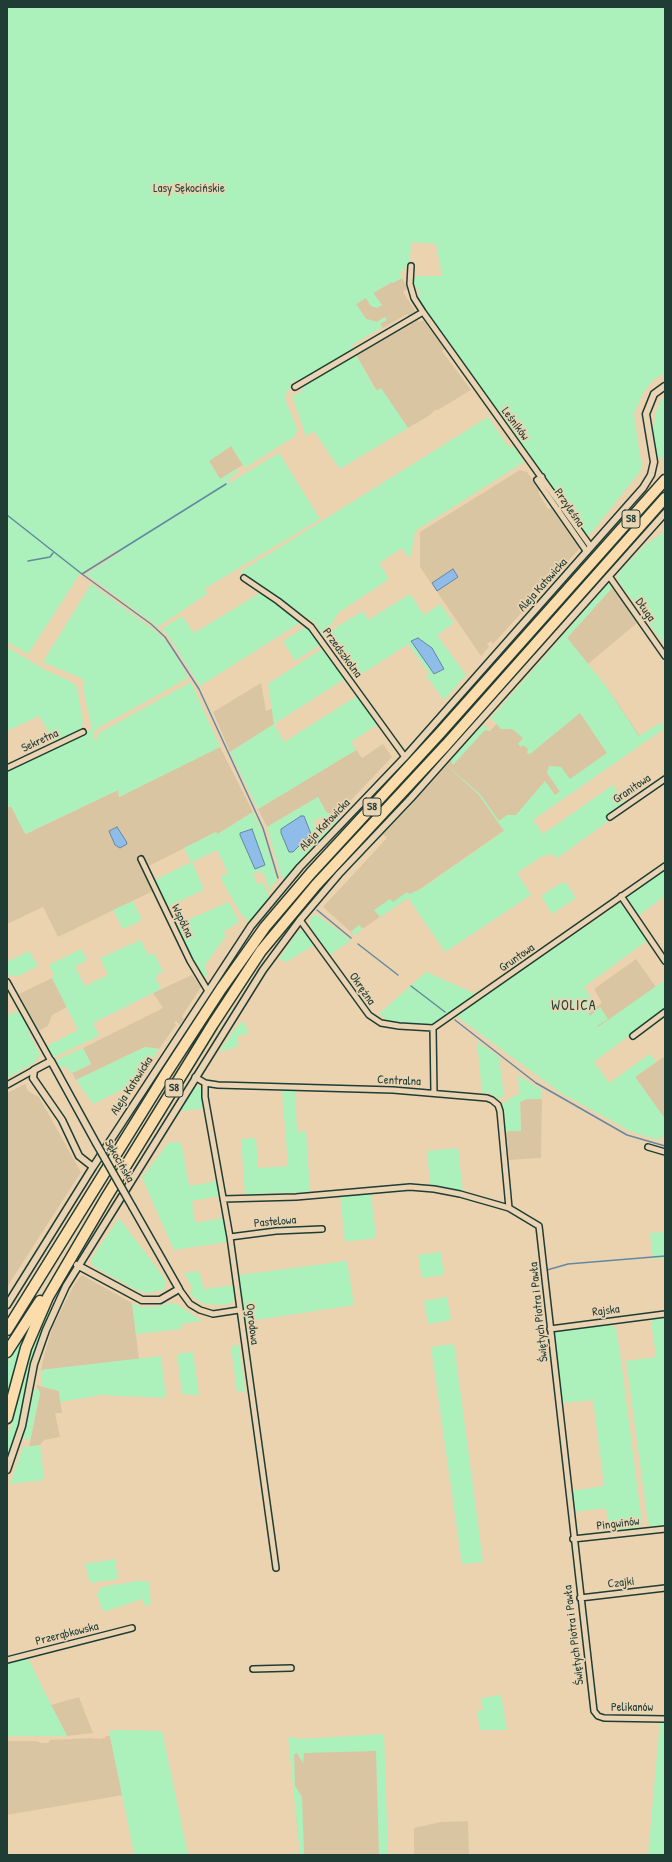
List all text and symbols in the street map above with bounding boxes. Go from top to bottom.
park label: Lasy Sękocińskie [153,182,225,196]
street label: Leśników [498,405,532,443]
street label: Przyleśna [551,486,587,530]
road number: S8 [622,510,640,528]
street label: Aleja Katowicka [515,555,571,615]
street label: Długa [632,596,658,624]
street label: Przedszkolna [319,625,365,681]
street label: Sekretna [19,726,61,756]
street label: Granitowa [610,771,654,807]
street label: Aleja Katowicka [297,796,353,854]
road number: S8 [363,798,381,816]
street label: Wspólna [168,902,196,940]
street label: Gruntowa [497,941,537,975]
street label: Okrężna [346,970,378,1008]
district label: WOLICA [551,998,597,1014]
street label: Aleja Katowicka [108,1054,156,1118]
street label: Centralna [377,1073,421,1089]
road number: S8 [165,1079,183,1097]
street label: Sękocińska [101,1137,137,1185]
street label: Pastelowa [253,1213,297,1231]
street label: Świętych Piotra i Pawła [527,1261,551,1363]
street label: Rajska [592,1302,620,1320]
street label: Ogrodowa [242,1303,262,1345]
street label: Pingwinów [596,1514,640,1534]
street label: Czajki [607,1574,635,1592]
street label: Świętych Piotra i Pawła [561,1584,587,1686]
street label: Przerąbkowska [34,1619,100,1649]
street label: Pelikanów [611,1701,653,1715]

